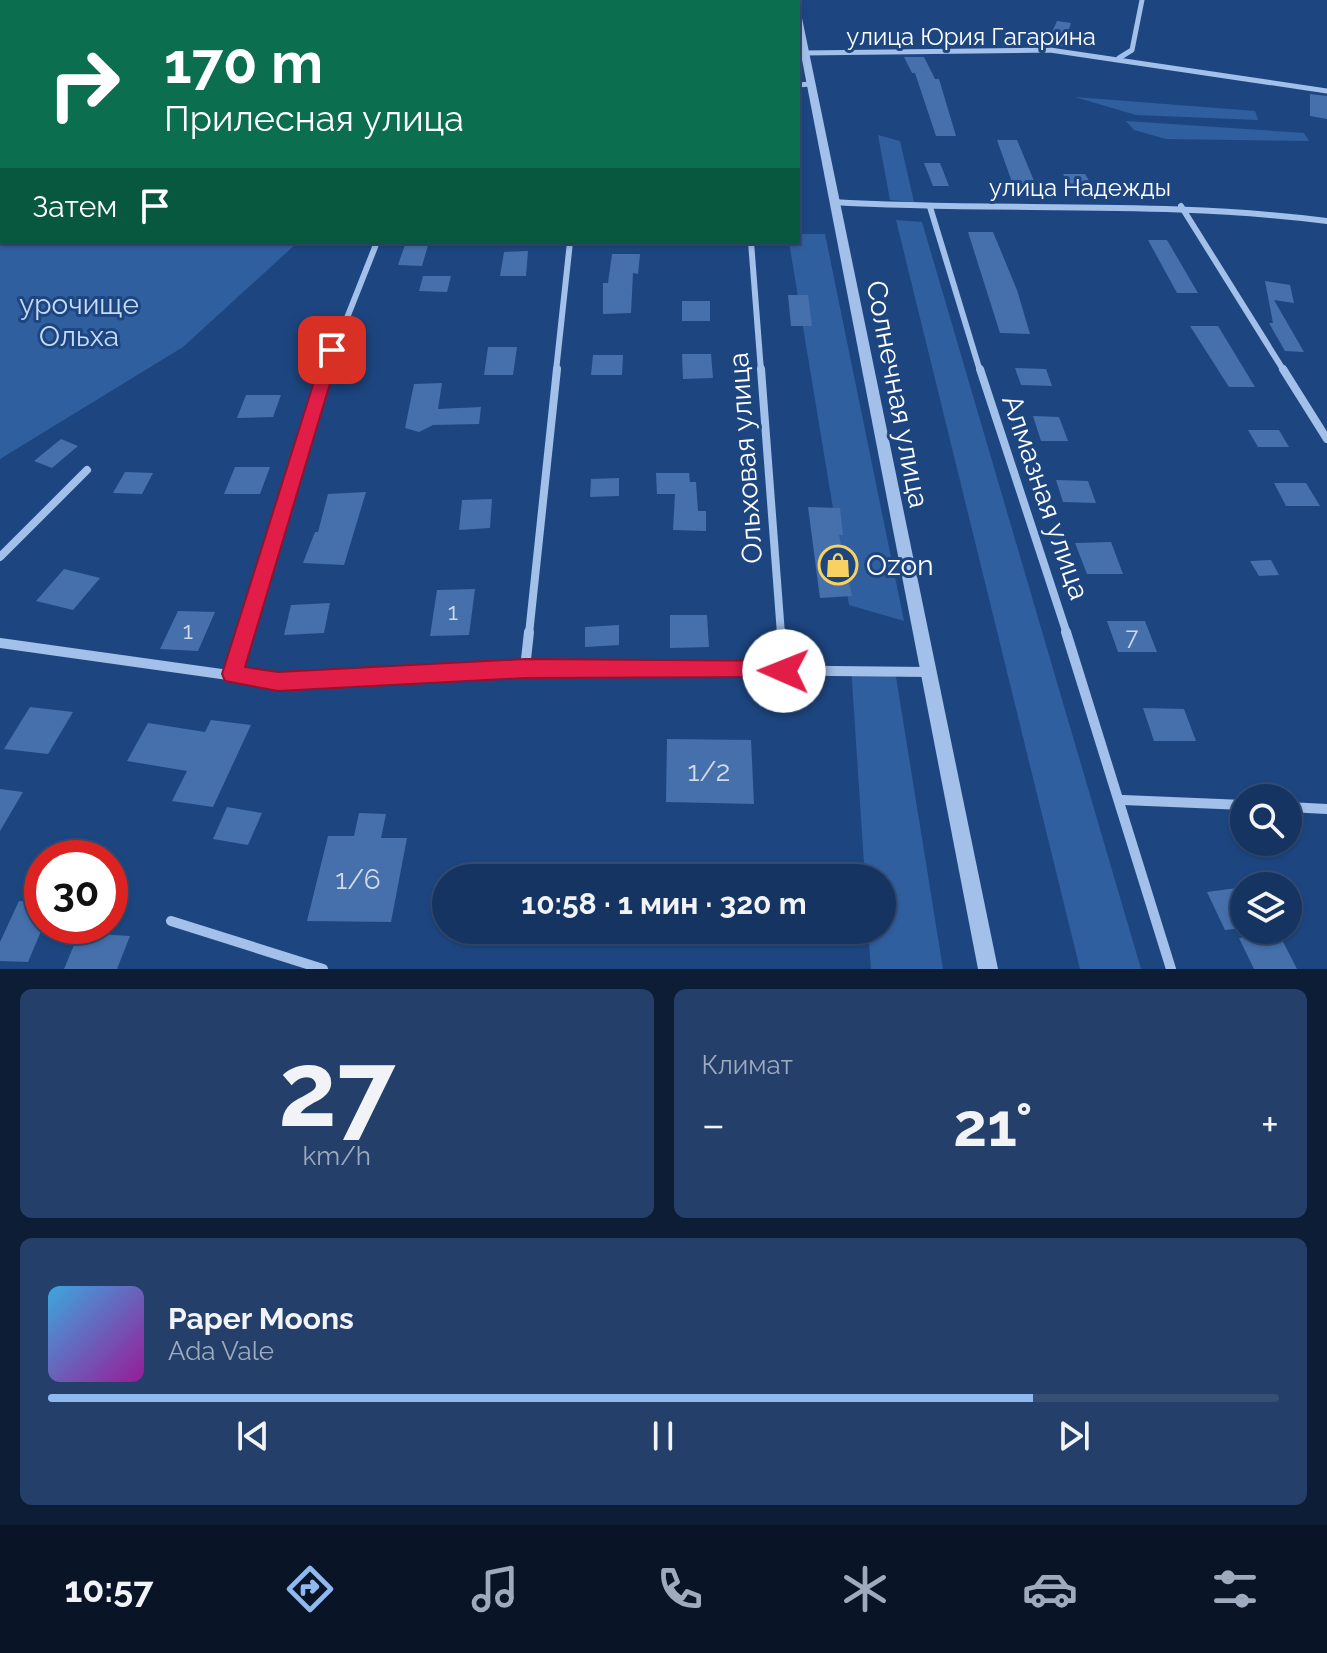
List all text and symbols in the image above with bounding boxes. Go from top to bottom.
street label: улица Юрия Гагарина [846,22,1096,51]
text: 170 m [164,30,323,96]
icon: right [32,32,136,136]
text: Прилесная улица [164,97,464,139]
street label: улица Надежды [989,173,1171,202]
icon: arrive [133,184,177,228]
text: Затем [32,189,117,224]
street label: Солнечная улица [859,278,936,510]
park label: урочище Ольха [19,288,139,353]
pin [298,316,366,384]
icon: arrive [310,328,354,372]
street label: Ольховая улица [722,351,769,565]
street label: Алмазная улица [995,390,1096,604]
shop icon: Ozon [817,544,859,586]
place label: Ozon [866,549,933,582]
house number: 1 [448,597,458,626]
house number: 1 [183,616,193,645]
house number: 7 [1126,622,1139,651]
position arrow [742,629,826,713]
house number: 1/2 [688,755,730,788]
map controls [1230,784,1302,944]
button: search [1230,784,1302,856]
speed limit sign: 30 [24,840,128,944]
house number: 1/6 [335,863,381,896]
button: layers [1230,872,1302,944]
text: 10:58 · 1 мин · 320 m [521,886,807,921]
text: 27 [278,1028,395,1150]
text: Климат [702,1050,793,1080]
text: 21° [953,1090,1033,1160]
text: − [702,1099,725,1150]
text: + [1261,1099,1279,1150]
text: km/h [302,1141,371,1171]
text: Paper Moons [168,1301,354,1336]
text: Ada Vale [168,1336,274,1366]
icon: previous [231,1414,275,1458]
icon: pause [641,1414,685,1458]
icon: next [1052,1414,1096,1458]
icon: directions [282,1561,338,1617]
icon: music [467,1561,523,1617]
icon: phone [652,1561,708,1617]
icon: climate [837,1561,893,1617]
icon: car [1022,1561,1078,1617]
icon: filters [1207,1561,1263,1617]
text: 10:57 [64,1568,153,1610]

